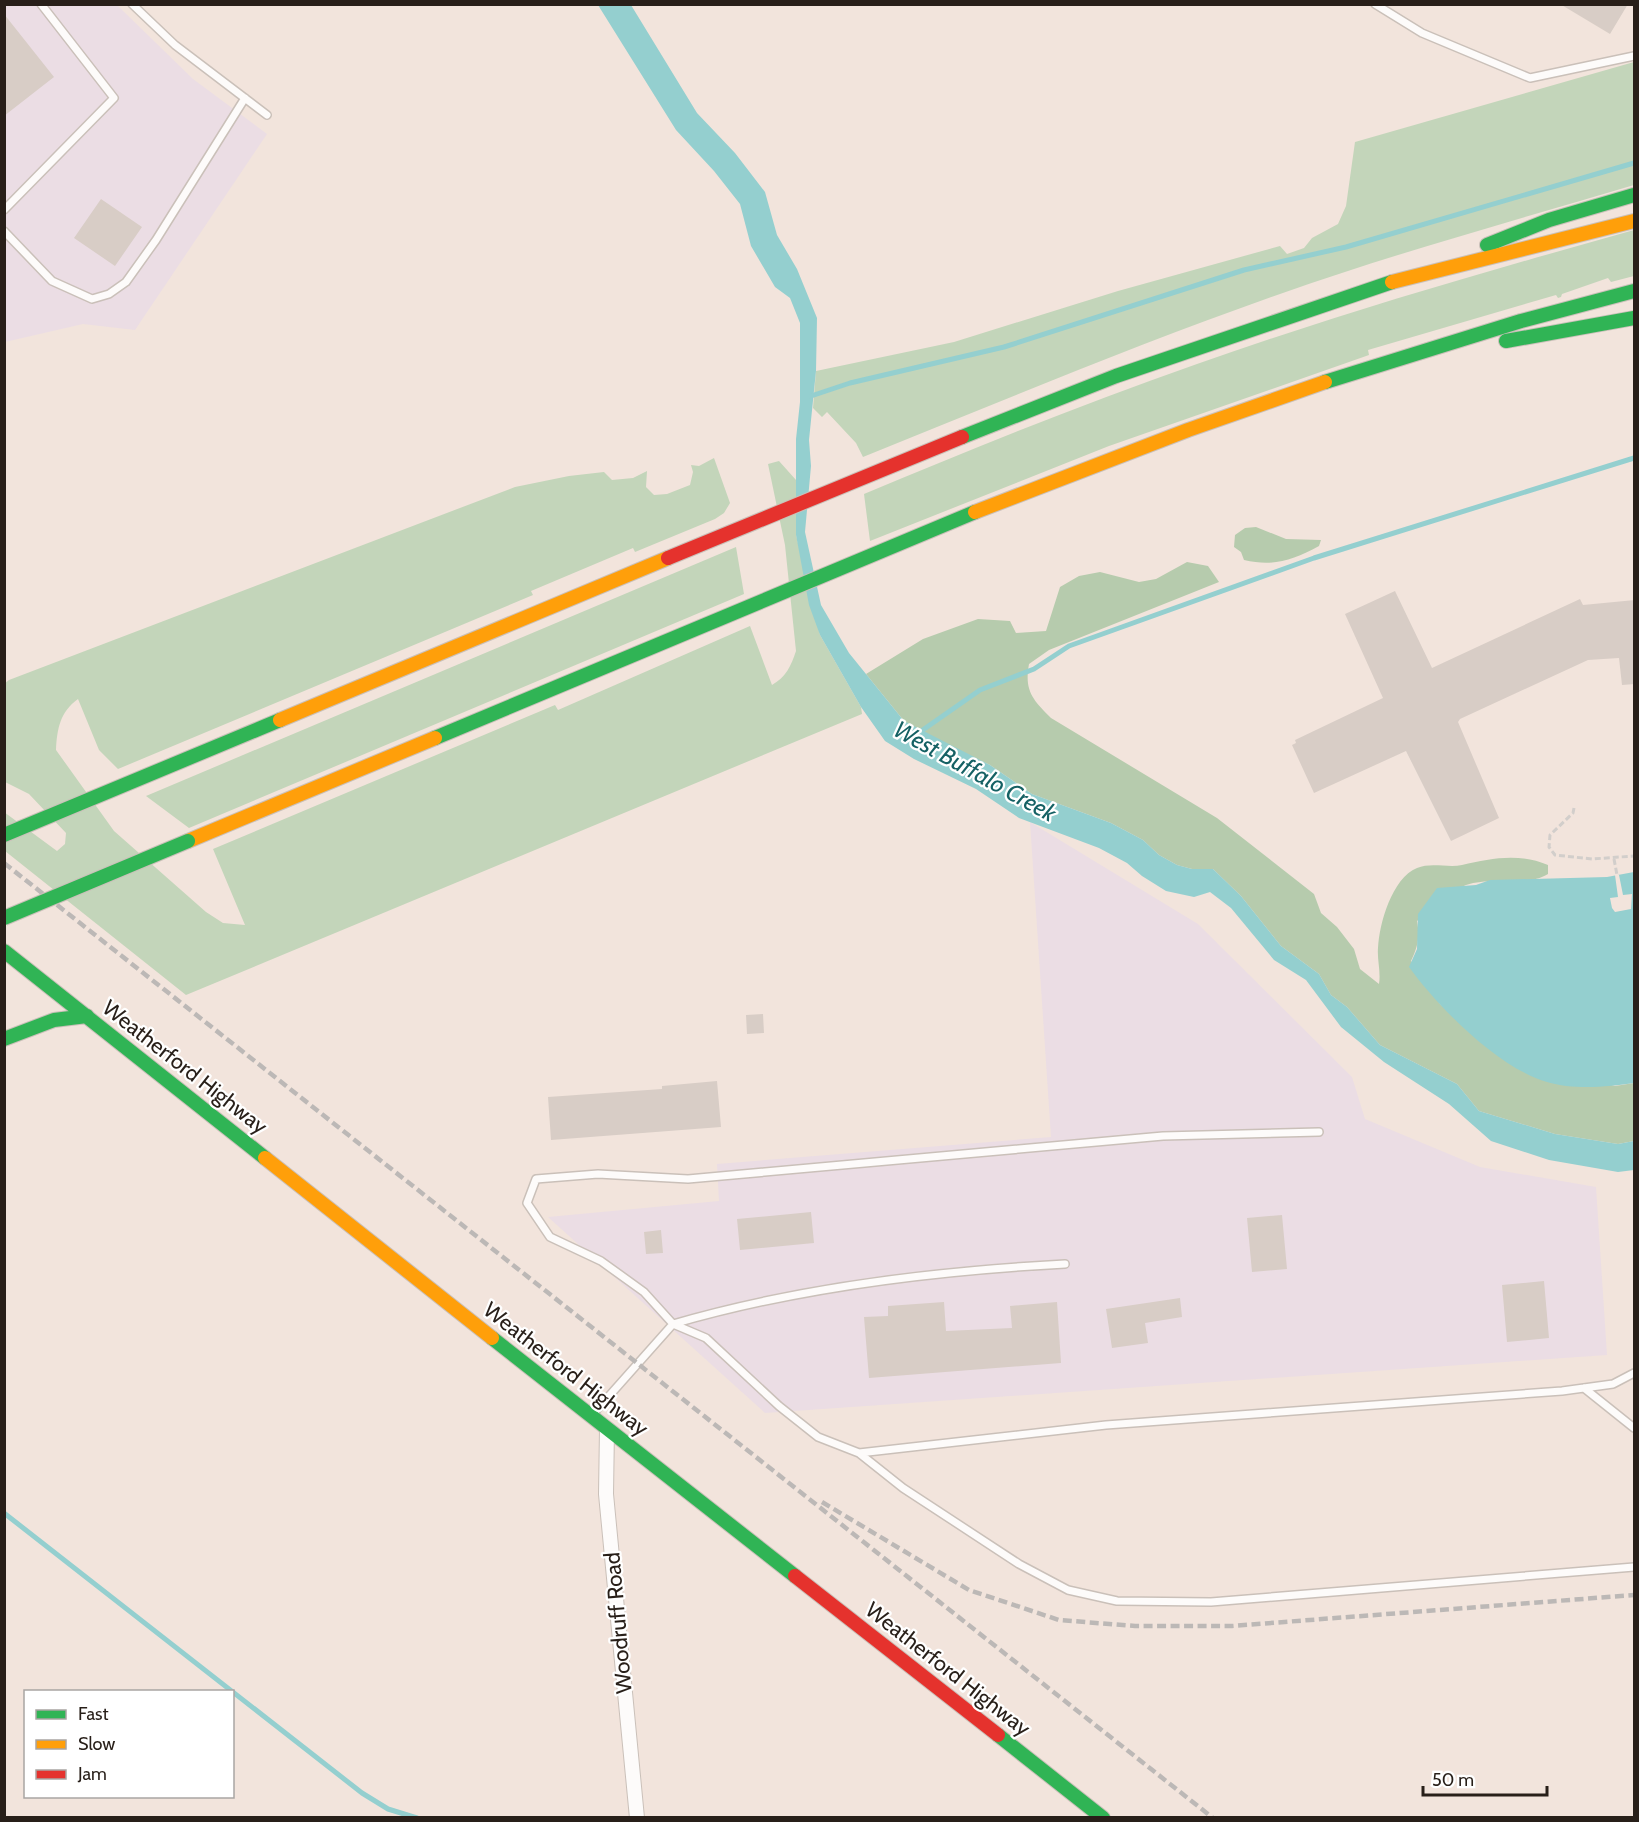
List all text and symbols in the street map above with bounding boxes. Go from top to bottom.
water label: West Buffalo Creek [889,714,1062,828]
street label: Weatherford Highway [97,994,273,1140]
street label: Weatherford Highway [478,1296,654,1442]
street label: Woodruff Road [598,1551,638,1695]
street label: Weatherford Highway [860,1596,1036,1742]
legend [24,1690,234,1798]
text: Fast [78,1703,109,1725]
text: Slow [78,1733,115,1755]
scale bar [1423,1759,1548,1797]
text: Jam [77,1763,107,1785]
text: 50 m [1432,1769,1474,1791]

